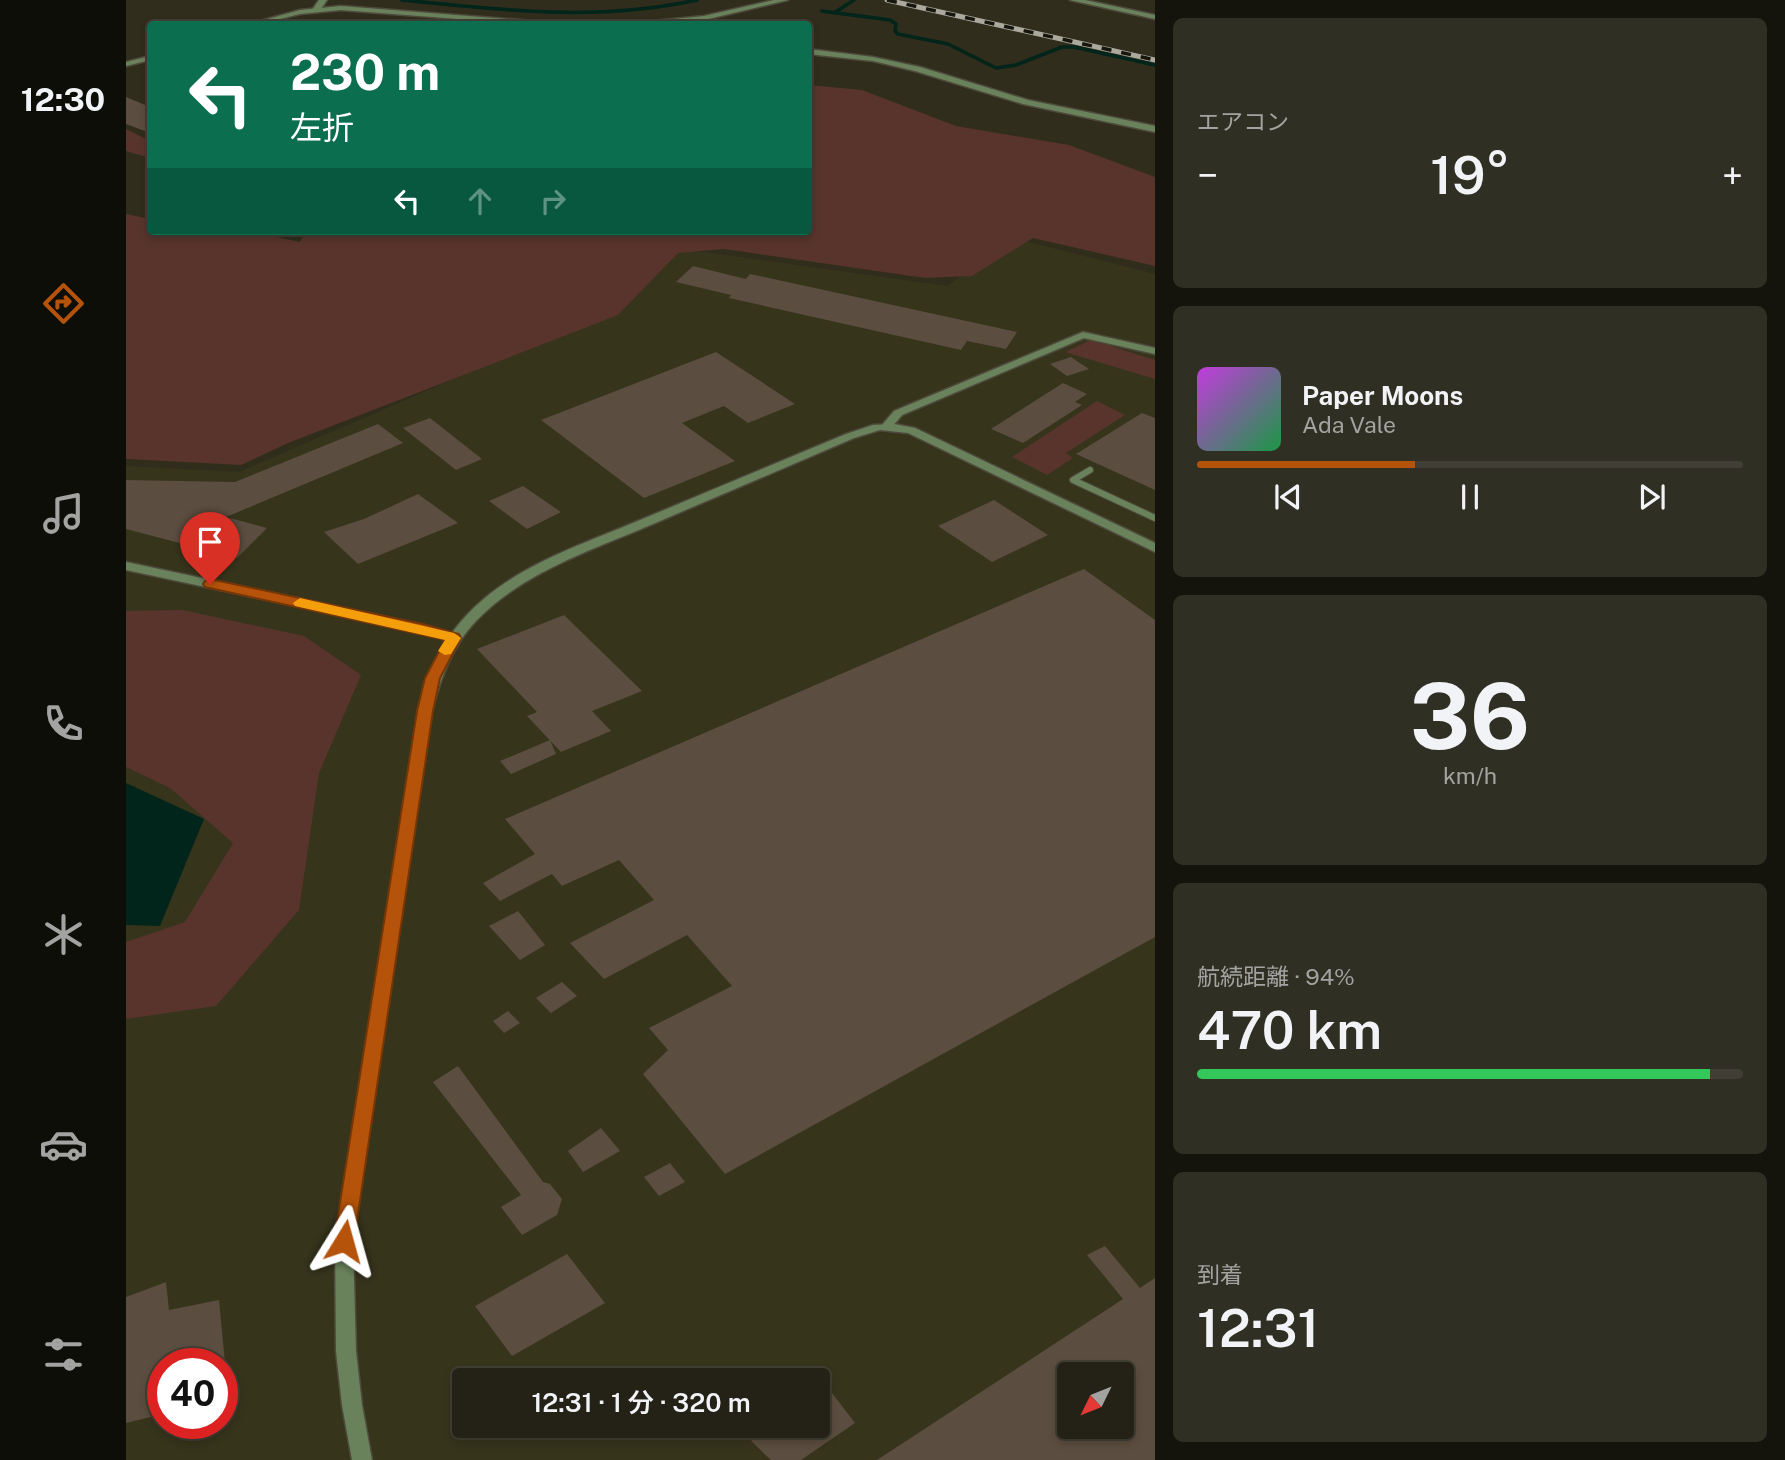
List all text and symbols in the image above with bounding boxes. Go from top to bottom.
text: 230 m [290,43,440,101]
icon: left [175,49,266,140]
text: 12:30 [21,81,105,118]
text: エアコン [1197,108,1289,135]
text: 左折 [290,109,354,146]
text: 19° [1430,145,1510,206]
text: − [1197,153,1218,198]
text: + [1722,153,1743,198]
icon: left [388,182,426,220]
icon: ahead [461,182,499,220]
icon: right [534,182,572,220]
icon: directions [39,279,88,328]
text: Paper Moons [1302,380,1463,411]
text: Ada Vale [1302,411,1396,438]
icon: previous [1269,478,1307,516]
icon: pause [1451,478,1489,516]
icon: next [1633,478,1671,516]
icon: music [39,489,88,538]
pin [180,512,240,584]
icon: arrive [191,523,229,561]
text: 36 [1410,663,1530,769]
icon: phone [39,699,88,748]
text: km/h [1443,762,1497,789]
icon: climate [39,910,88,959]
text: 航続距離 · 94% [1197,963,1355,990]
text: 470 km [1197,1000,1382,1061]
icon: car [39,1120,88,1169]
position arrow [307,1204,381,1278]
text: 到着 [1197,1261,1243,1288]
text: 12:31 [1197,1298,1319,1359]
icon: filters [39,1330,88,1379]
speed limit sign: 40 [147,1348,238,1439]
north arrow [1057,1362,1134,1438]
map controls [1057,1362,1134,1439]
text: 12:31 · 1 分 · 320 m [531,1387,751,1418]

